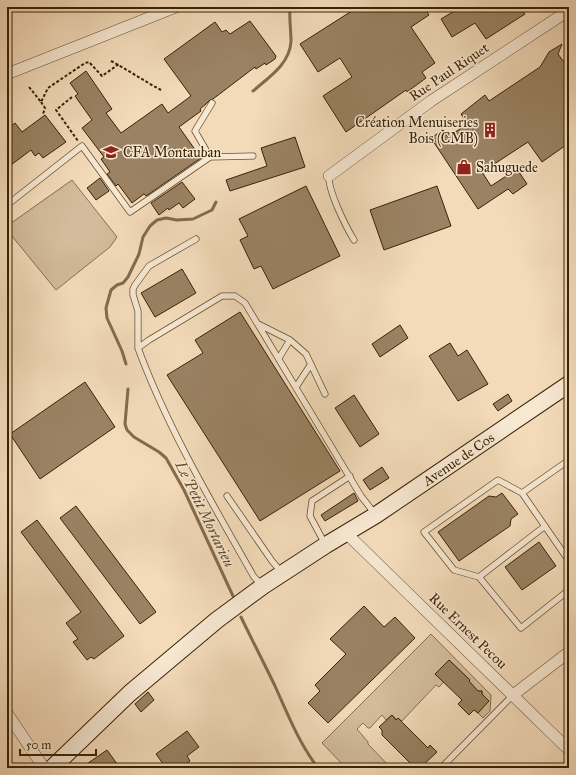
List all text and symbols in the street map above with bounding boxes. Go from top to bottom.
street label: Rue Paul Riquet [406,39,493,106]
place label: Création Menuiseries Bois (CMB) [355,114,478,148]
building icon: Création Menuiseries Bois (CMB) [481,121,499,139]
school or university icon: CFA Montauban [102,143,120,161]
place label: CFA Montauban [123,144,221,161]
shop icon: Sahuguede [455,158,473,176]
place label: Sahuguede [476,159,538,176]
street label: Avenue de Cos [419,429,497,490]
water label: Le Petit Mortarieu [171,457,239,570]
street label: Rue Ernest Pecou [425,590,511,673]
scale bar [20,731,96,757]
text: 50 m [26,738,51,752]

